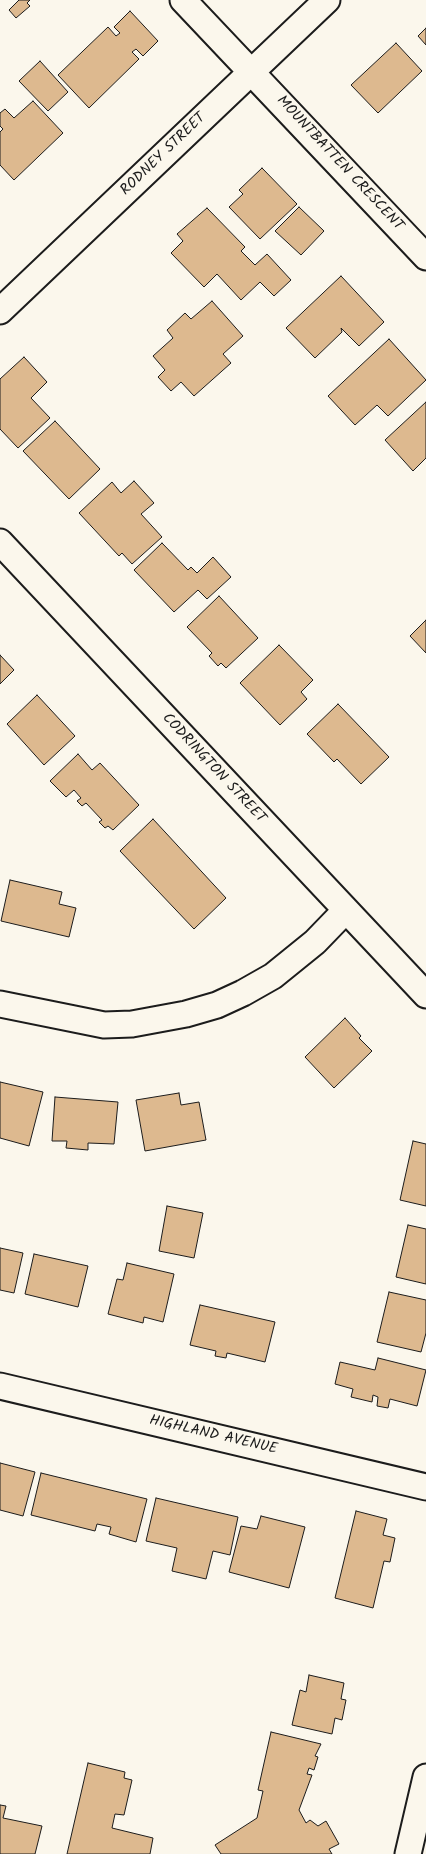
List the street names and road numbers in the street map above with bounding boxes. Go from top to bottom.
street label: MOUNTBATTEN CRESCENT [272,93,406,235]
street label: RODNEY STREET [118,110,210,200]
street label: CODRINGTON STREET [157,710,269,828]
street label: HIGHLAND AVENUE [147,1413,279,1459]

